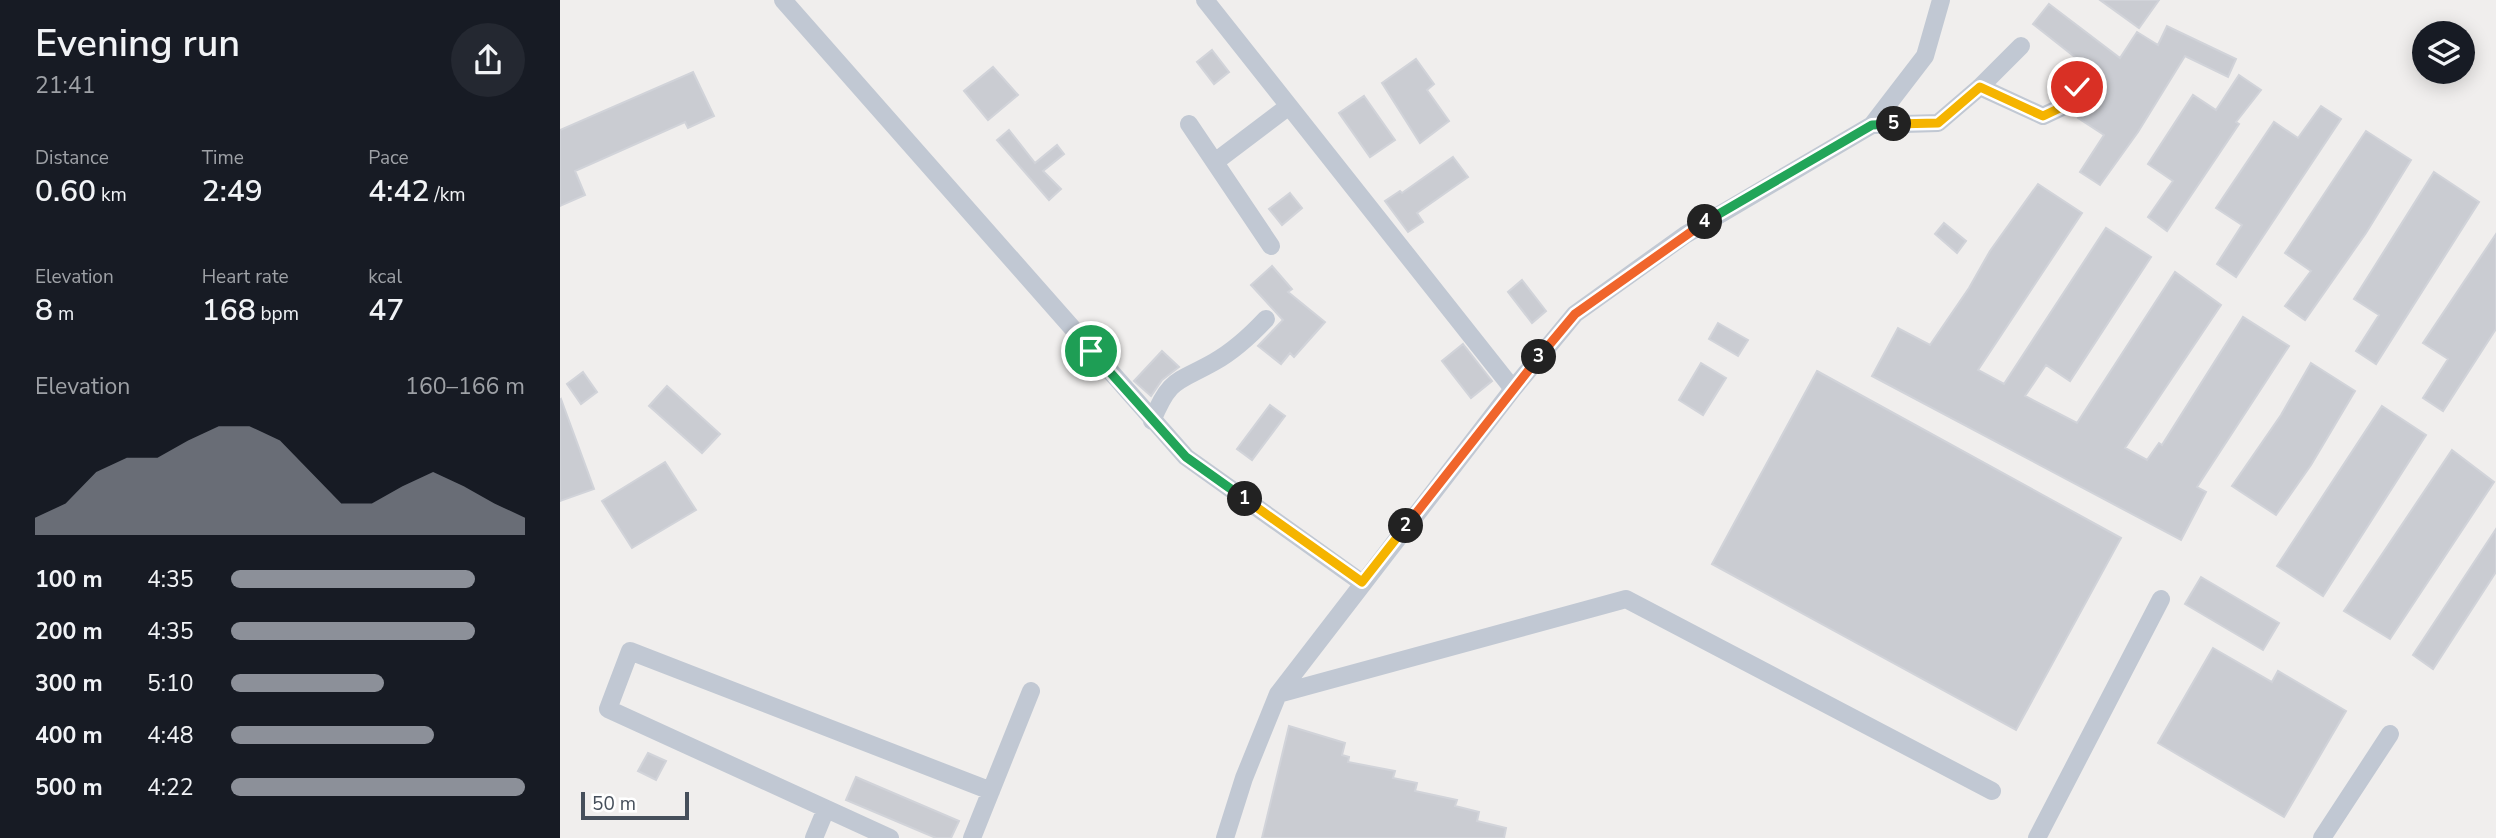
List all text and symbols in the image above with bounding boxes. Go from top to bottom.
text: Evening run [35,18,240,69]
map controls [2412,21,2475,84]
button: layers [2412,21,2475,84]
button: share [451,23,525,97]
pin [2047,57,2107,117]
icon: check [2058,68,2096,106]
text: 21:41 [35,70,95,101]
pin: 5 [1876,106,1912,142]
text: 5 [1888,110,1899,136]
text: Distance [35,145,109,171]
text: Time [202,145,244,171]
text: Pace [368,145,409,171]
text: 0.60 [35,171,96,212]
text: 2:49 [202,171,263,212]
text: 4:42 [368,171,429,212]
text: km [96,182,127,208]
text: /km [429,182,465,208]
pin: 4 [1688,204,1722,240]
text: 4 [1699,208,1710,234]
text: Elevation [35,264,114,290]
text: Heart rate [202,264,289,290]
text: kcal [368,264,402,290]
text: 8 [35,290,53,331]
text: 168 [202,290,256,331]
text: 47 [368,290,404,331]
text: m [53,301,74,327]
text: bpm [256,301,299,327]
pin [1061,321,1121,381]
icon: arrive [1072,332,1110,370]
pin: 3 [1522,340,1556,374]
text: 3 [1533,343,1544,369]
text: Elevation [35,371,130,402]
text: 160–166 m [405,371,525,402]
pin: 1 [1228,482,1262,516]
text: 1 [1239,485,1250,511]
pin: 2 [1388,508,1424,544]
text: 2 [1400,512,1411,538]
text: 100 m [35,564,103,595]
text: 4:35 [147,564,194,595]
text: 200 m [35,616,103,647]
text: 4:35 [147,616,194,647]
text: 300 m [35,668,103,699]
text: 5:10 [147,668,194,699]
text: 400 m [35,720,103,751]
text: 4:48 [147,720,194,751]
text: 500 m [35,772,103,803]
text: 4:22 [147,772,194,803]
scale bar [581,789,690,821]
text: 50 m [592,791,636,817]

